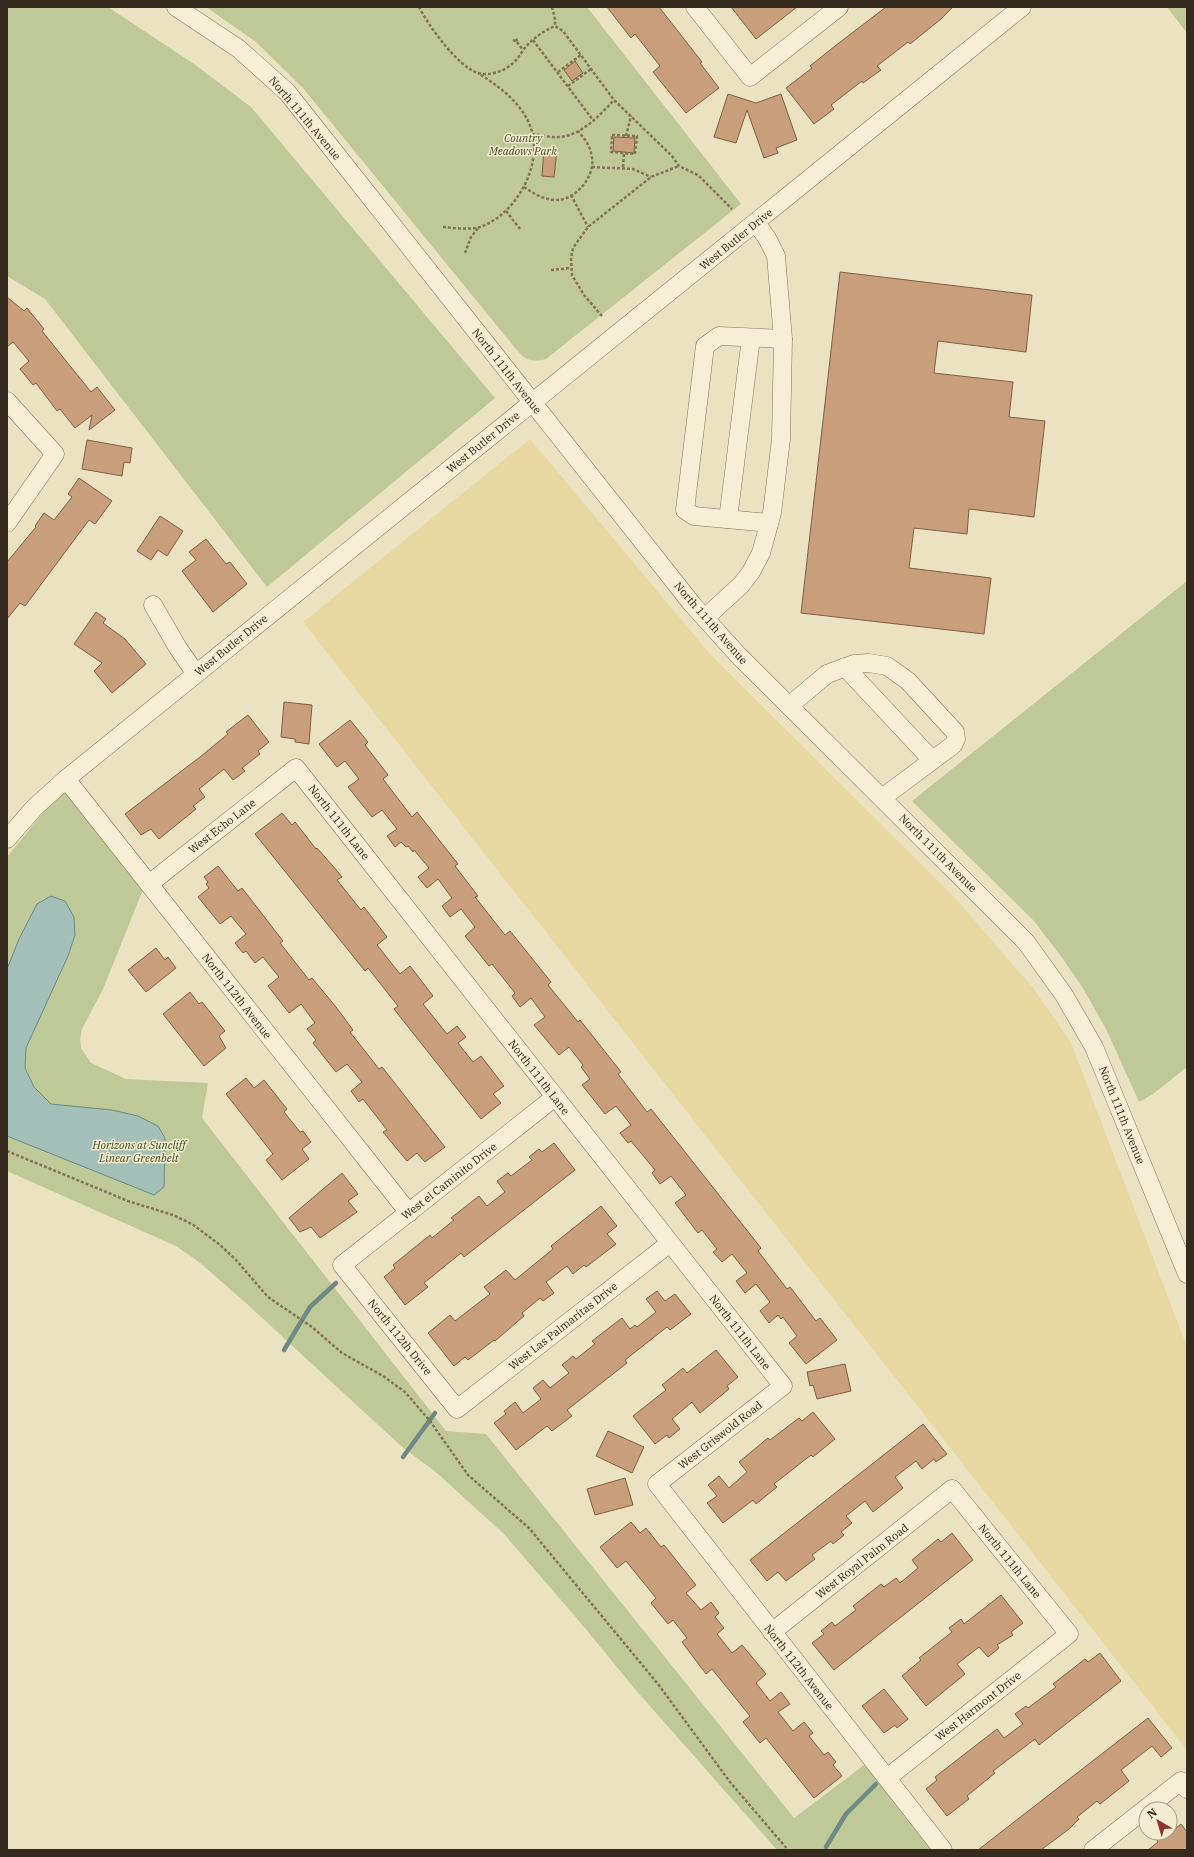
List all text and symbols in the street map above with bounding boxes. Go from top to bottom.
street label: North 111th Avenue [266,73,344,163]
park label: Country Meadows Park [488,131,557,158]
street label: West Butler Drive [697,205,775,273]
street label: North 111th Avenue [469,325,545,417]
street label: West Butler Drive [444,408,522,476]
street label: North 111th Avenue [671,579,751,667]
street label: West Butler Drive [192,611,270,679]
street label: North 111th Lane [305,782,373,862]
street label: West Echo Lane [186,795,258,857]
street label: North 111th Avenue [896,811,980,895]
street label: North 112th Avenue [199,950,275,1042]
street label: North 111th Lane [505,1037,573,1117]
street label: North 111th Avenue [1096,1064,1148,1166]
park label: Horizons at Suncliff Linear Greenbelt [92,1138,188,1165]
street label: West el Caminito Drive [398,1139,500,1223]
street label: West Las Palmaritas Drive [506,1279,620,1373]
street label: North 111th Lane [706,1292,774,1372]
street label: North 112th Drive [365,1296,435,1378]
street label: West Griswold Road [675,1398,765,1472]
street label: West Royal Palm Road [813,1520,911,1602]
street label: North 111th Lane [976,1521,1044,1601]
street label: North 112th Avenue [761,1621,837,1713]
street label: West Harmont Drive [932,1668,1024,1744]
north arrow [1138,1801,1178,1841]
text: N [1144,1805,1160,1821]

